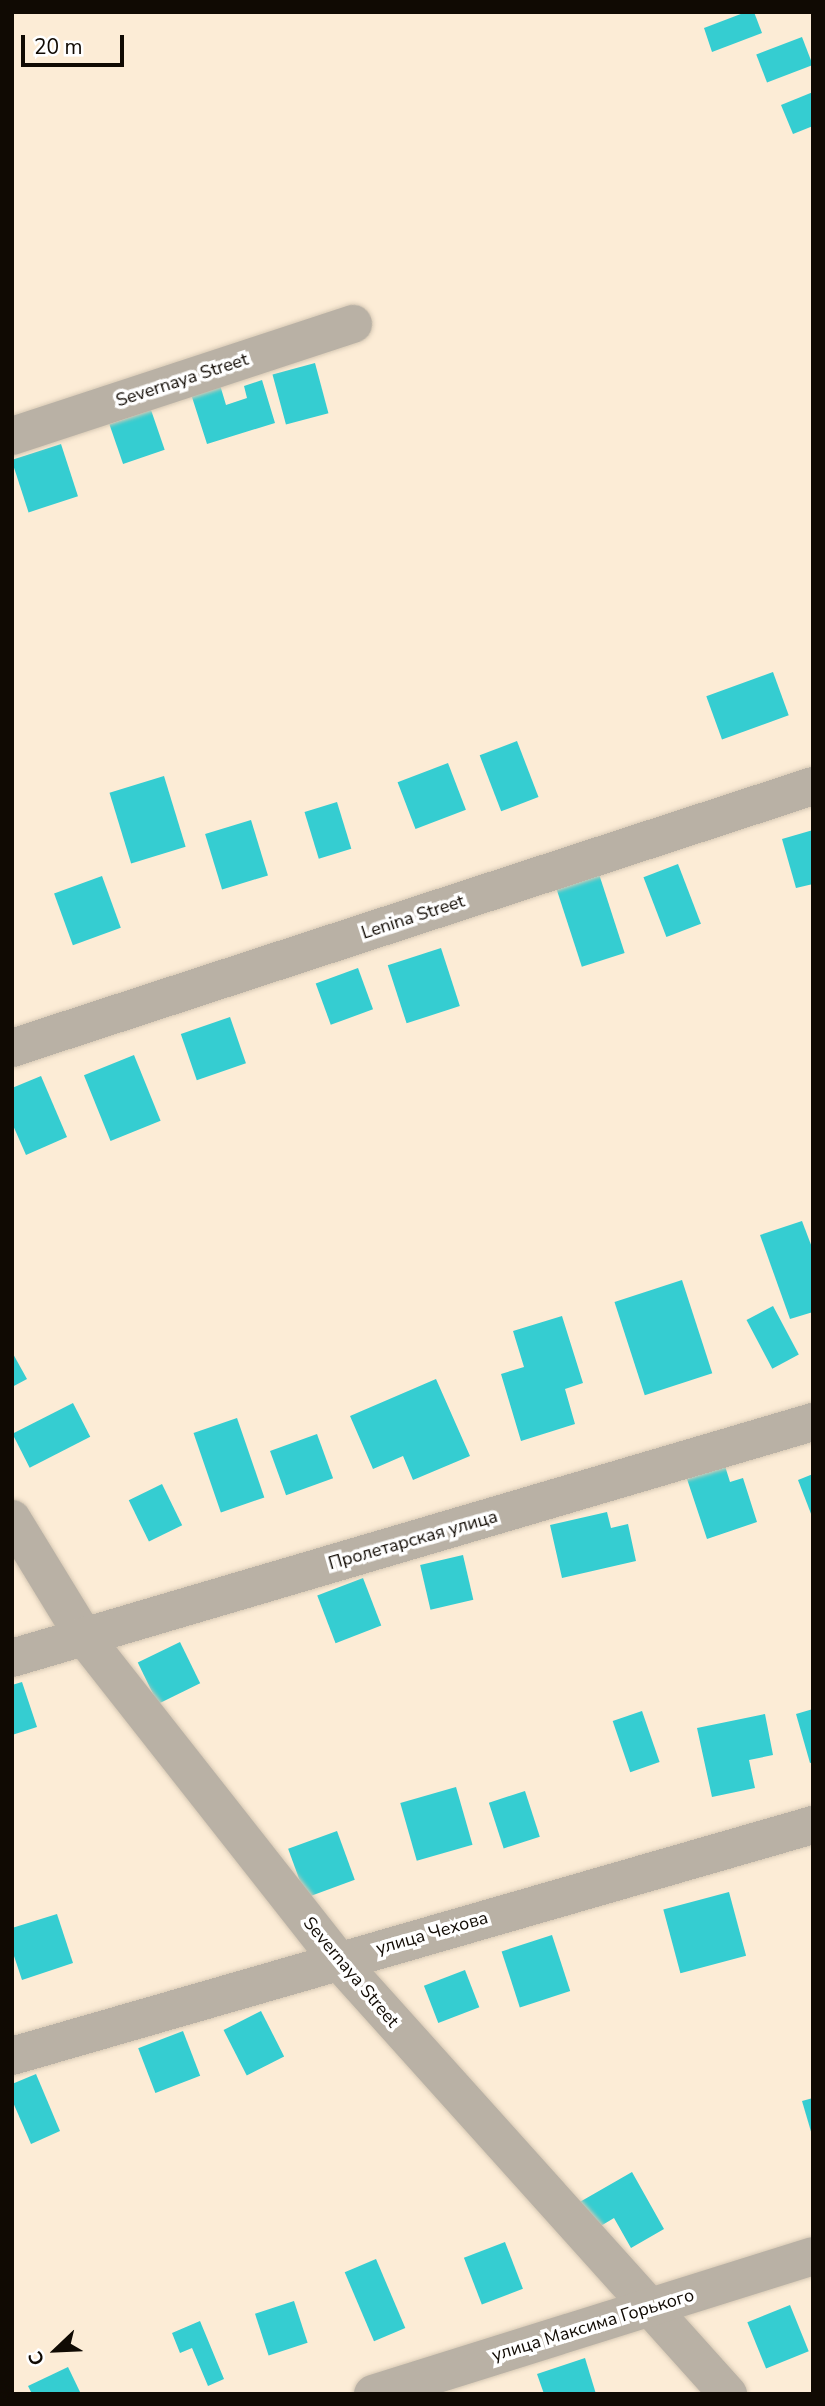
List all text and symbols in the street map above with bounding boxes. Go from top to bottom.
scale bar [24,21,128,65]
text: 20 m [34,33,83,61]
street label: Severnaya Street [113,348,251,412]
street label: Lenina Street [359,890,467,944]
street label: Пролетарская улица [326,1506,500,1574]
street label: улица Чехова [373,1907,491,1959]
street label: Severnaya Street [298,1912,404,2032]
street label: улица Максима Горького [489,2284,697,2366]
north arrow [21,2315,91,2385]
text: С [22,2347,51,2369]

